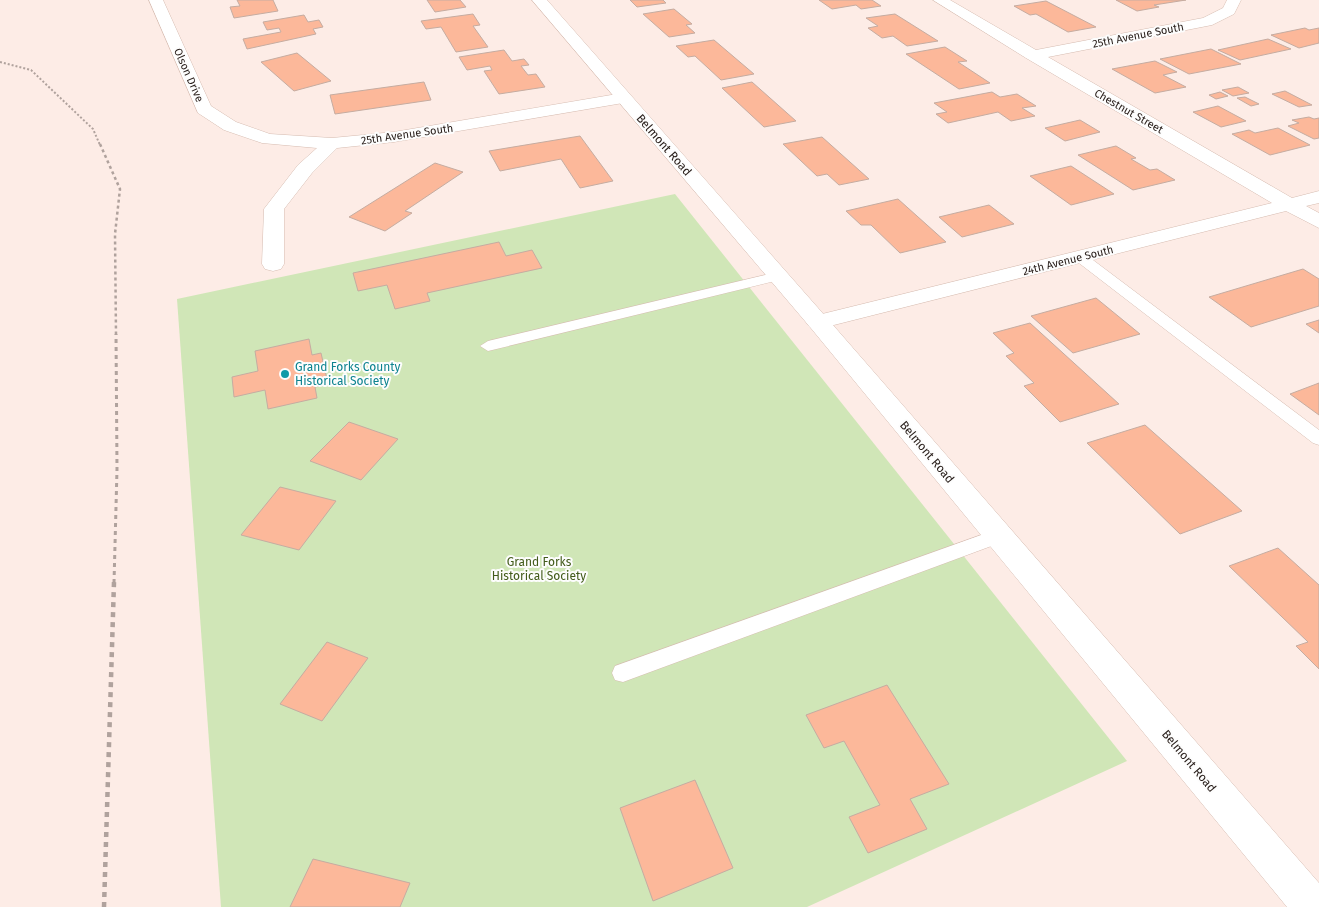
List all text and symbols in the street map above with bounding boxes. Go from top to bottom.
street label: 25th Avenue South [1091,20,1185,51]
street label: Olson Drive [171,46,206,104]
street label: Chestnut Street [1092,87,1165,136]
street label: Belmont Road [633,111,695,179]
street label: 25th Avenue South [360,122,454,147]
street label: 24th Avenue South [1021,243,1115,278]
place label: Grand Forks County Historical Society [295,360,400,388]
marker: Grand Forks County Historical Society [279,368,291,380]
street label: Belmont Road [897,418,957,486]
park label: Grand Forks Historical Society [492,555,586,583]
street label: Belmont Road [1159,727,1219,795]

